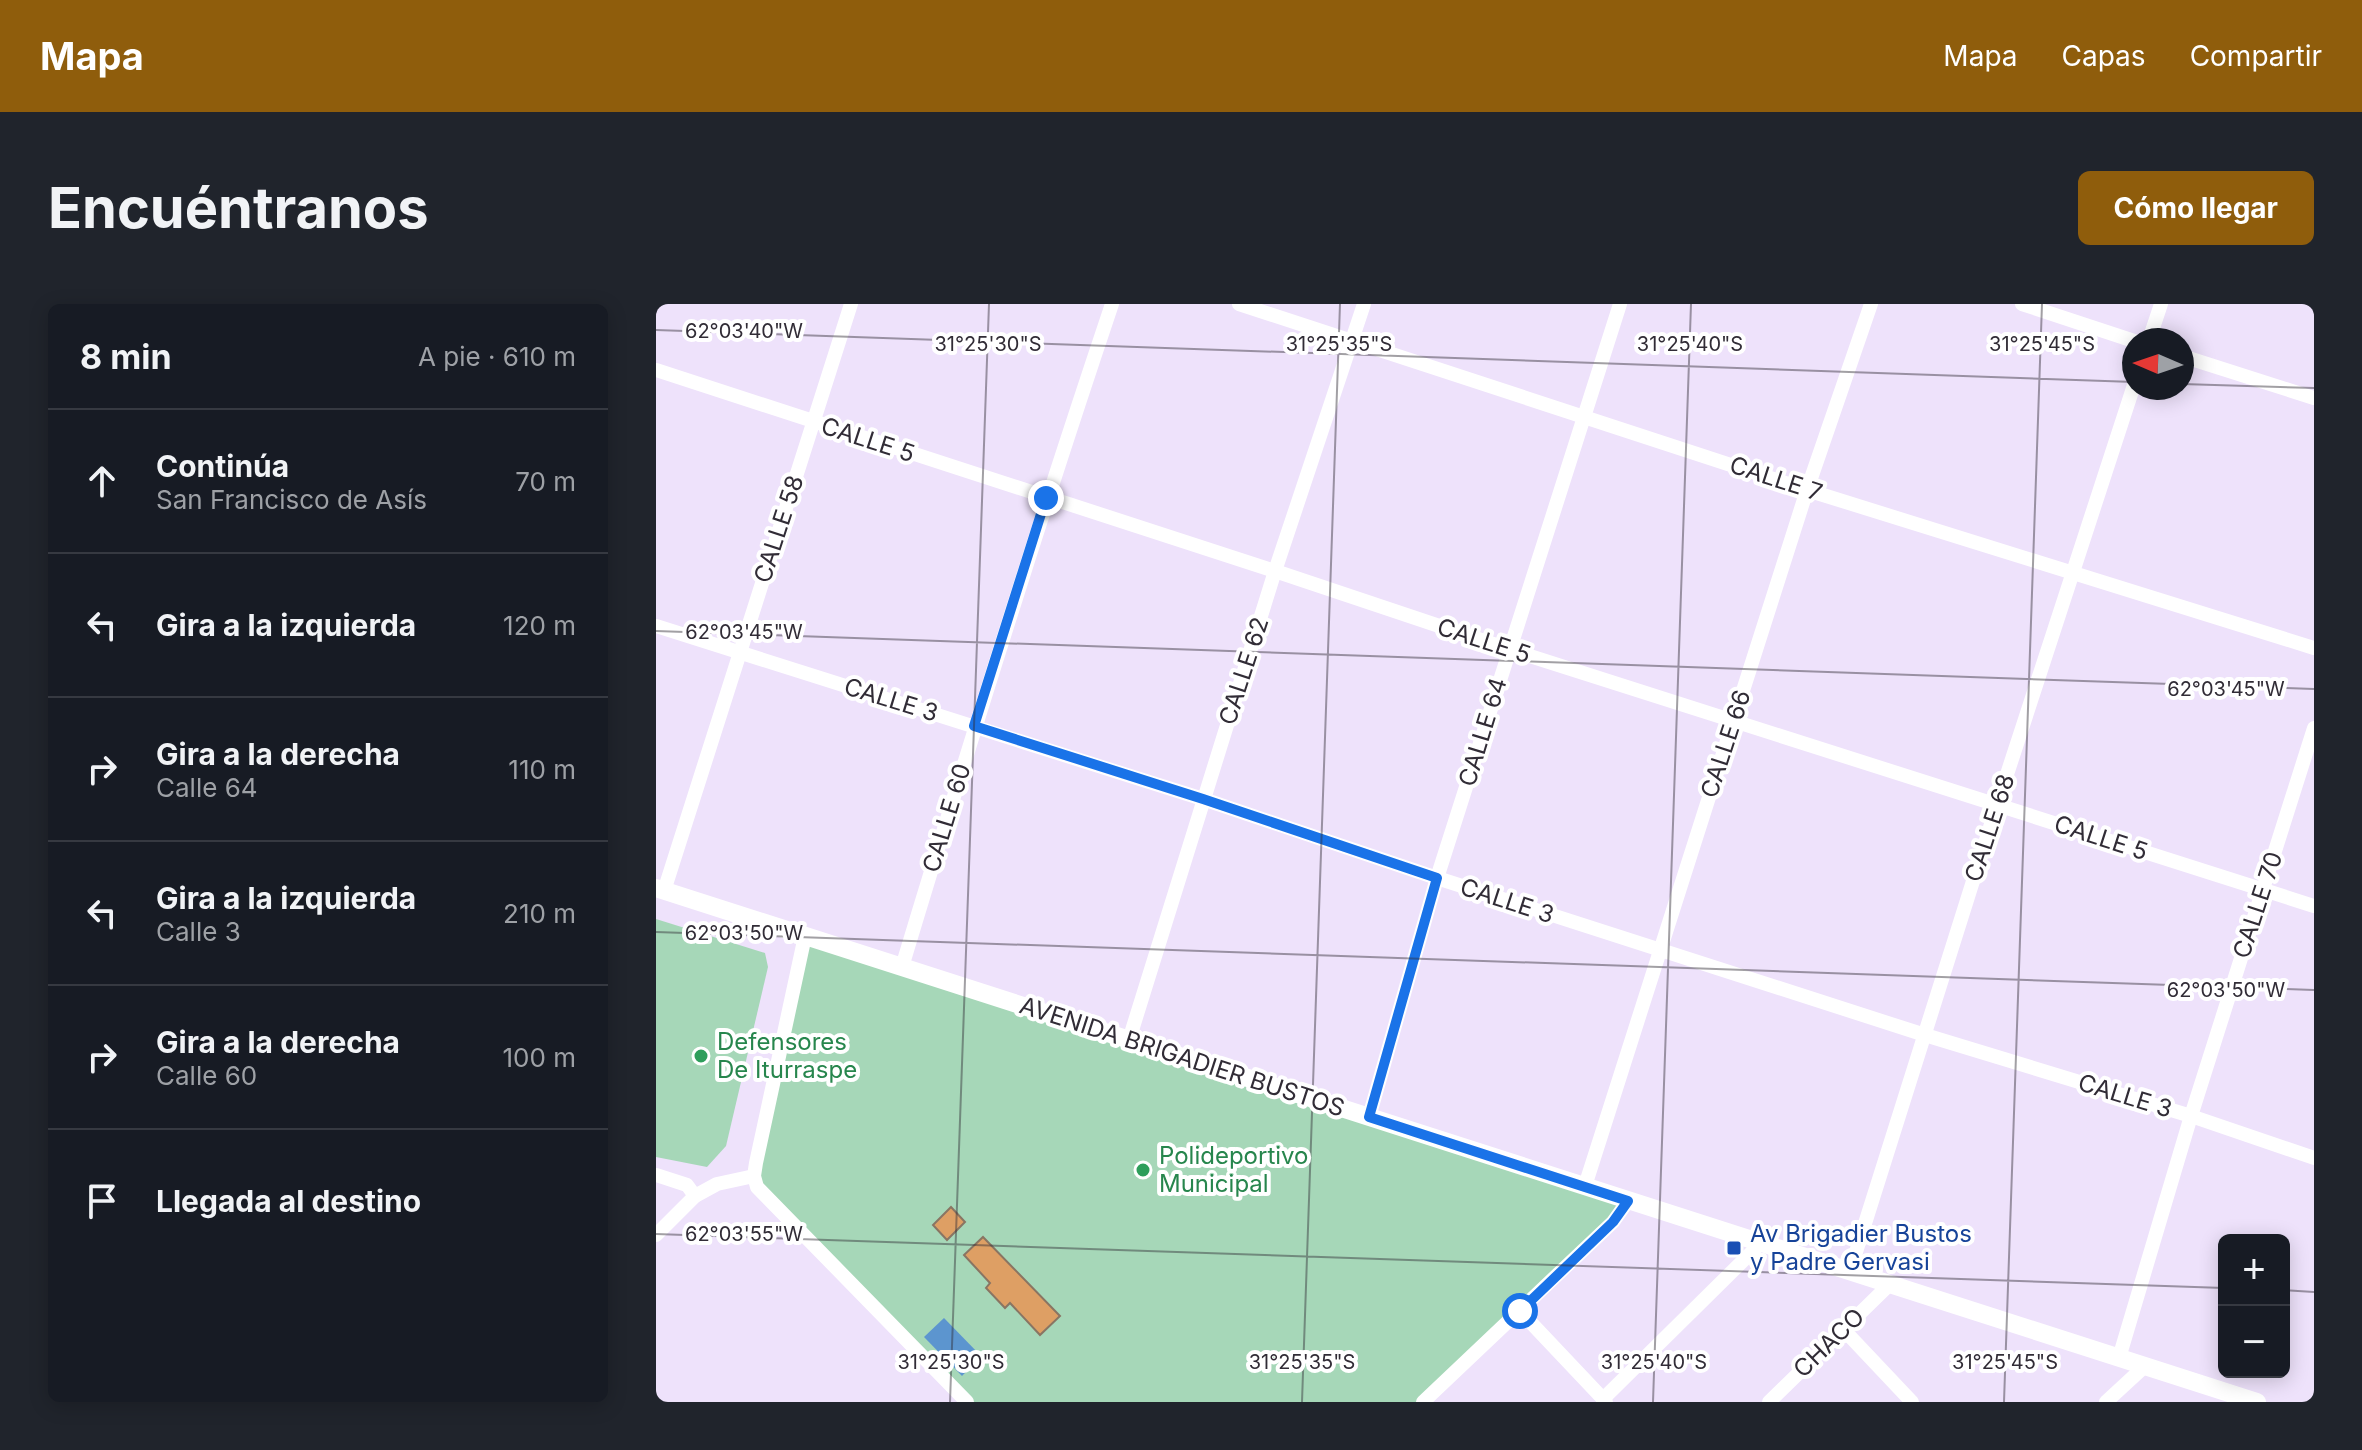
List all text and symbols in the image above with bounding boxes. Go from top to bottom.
text: Mapa [40,33,144,79]
text: Mapa [1943,39,2018,73]
text: Capas [2062,39,2146,73]
text: Compartir [2190,39,2322,73]
button: Cómo llegar [2078,171,2314,245]
text: Encuéntranos [48,174,429,242]
text: 62°03'40"W [685,319,803,343]
north arrow [2122,328,2194,400]
text: 31°25'30"S [934,332,1042,356]
text: 31°25'35"S [1286,332,1392,356]
text: 31°25'40"S [1637,332,1743,356]
text: 31°25'45"S [1989,332,2095,356]
text: 8 min [80,336,172,377]
text: A pie · 610 m [418,341,576,372]
street label: CALLE 5 [818,411,919,468]
text: Continúa [156,448,289,484]
street label: CALLE 7 [1726,450,1826,507]
icon: ahead [80,459,124,503]
text: 70 m [515,466,576,497]
street label: CALLE 58 [748,471,810,586]
route end [1028,480,1064,516]
text: San Francisco de Asís [156,484,427,515]
icon: left [80,603,124,647]
text: Gira a la izquierda [156,607,416,643]
text: 120 m [503,610,576,641]
street label: CALLE 5 [1434,612,1535,669]
street label: CALLE 62 [1213,613,1275,728]
text: 62°03'45"W [685,620,803,644]
street label: CALLE 3 [841,672,942,728]
street label: CALLE 64 [1452,674,1513,790]
text: 62°03'45"W [2167,677,2285,701]
street label: CALLE 66 [1694,686,1757,801]
text: Gira a la derecha [156,736,400,772]
icon: right [80,747,124,791]
text: 110 m [508,754,576,785]
street label: CALLE 60 [916,760,977,876]
street label: CALLE 68 [1958,770,2021,885]
text: Calle 64 [156,772,258,803]
street label: CALLE 5 [2051,809,2152,866]
street label: CALLE 70 [2227,848,2288,962]
street label: CALLE 3 [1457,872,1558,929]
text: Gira a la izquierda [156,880,416,916]
icon: left [80,891,124,935]
text: 210 m [503,898,576,929]
text: Calle 3 [156,916,241,947]
text: 62°03'50"W [685,921,804,945]
text: 62°03'50"W [2167,978,2286,1002]
street label: AVENIDA BRIGADIER BUSTOS [1016,990,1348,1123]
text: Gira a la derecha [156,1024,400,1060]
place label: Defensores De Iturraspe [717,1027,857,1084]
icon: right [80,1035,124,1079]
text: 100 m [503,1042,576,1073]
marker: Defensores De Iturraspe [692,1047,710,1065]
text: Calle 60 [156,1060,257,1091]
street label: CALLE 3 [2075,1068,2176,1124]
place label: Polideportivo Municipal [1159,1141,1308,1198]
marker: Polideportivo Municipal [1134,1161,1152,1179]
icon: arrive [80,1179,124,1223]
text: Llegada al destino [156,1183,421,1219]
place label: Av Brigadier Bustos y Padre Gervasi [1750,1219,1972,1276]
text: 62°03'55"W [685,1222,803,1246]
map controls [2218,1234,2290,1378]
button: + [2218,1234,2290,1306]
marker: Av Brigadier Bustos y Padre Gervasi [1725,1239,1743,1257]
route start [1502,1293,1538,1329]
street label: CHACO [1787,1302,1870,1383]
button: − [2218,1306,2290,1378]
text: 31°25'30"S [897,1350,1005,1374]
text: 31°25'35"S [1249,1350,1355,1374]
text: 31°25'40"S [1601,1350,1707,1374]
text: 31°25'45"S [1952,1350,2058,1374]

